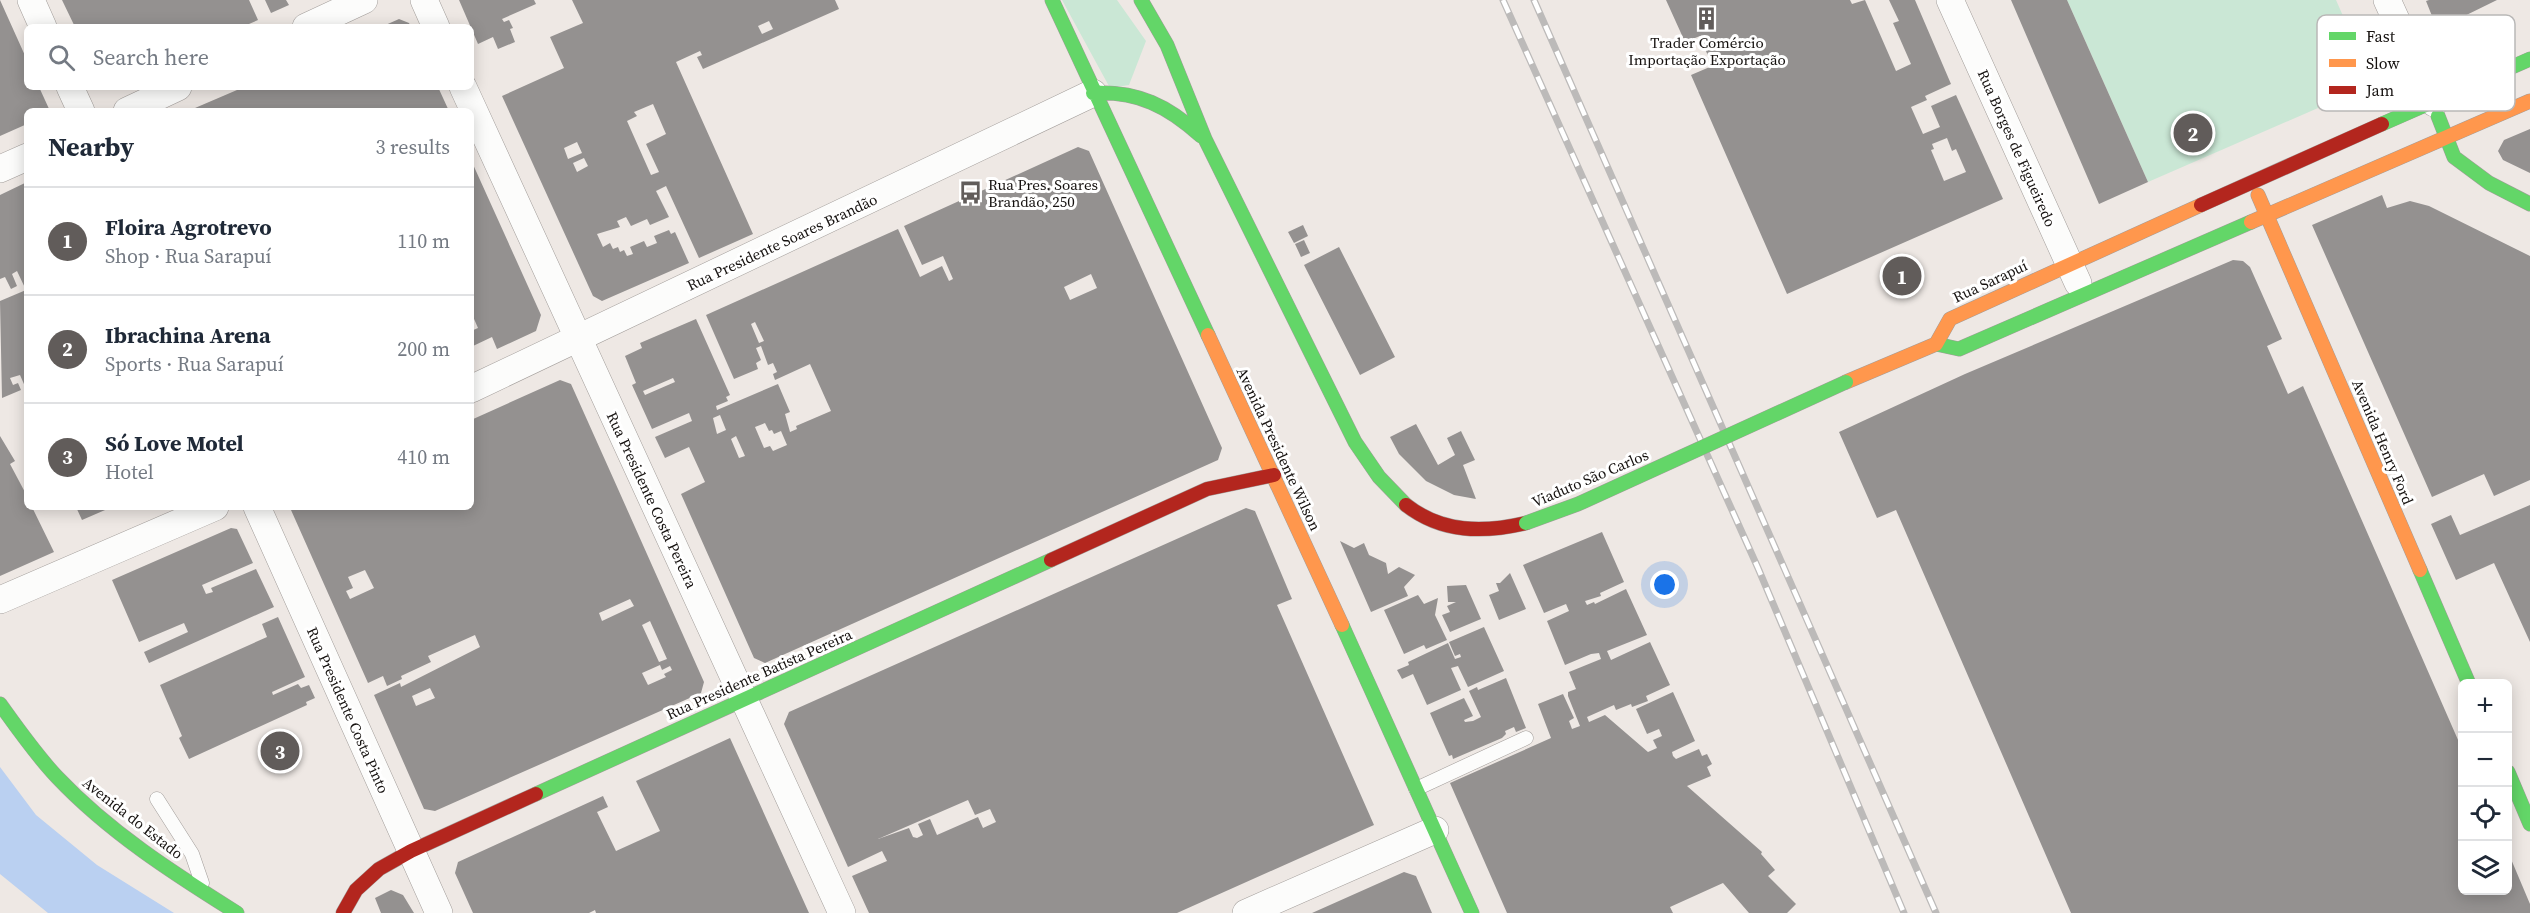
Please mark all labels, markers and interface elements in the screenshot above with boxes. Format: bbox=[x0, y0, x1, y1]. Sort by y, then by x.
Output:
building icon: Trader Comércio Importação Exportação bbox=[1694, 5, 1720, 31]
legend bbox=[2317, 15, 2515, 111]
search box bbox=[24, 24, 474, 90]
text: Fast bbox=[2366, 25, 2396, 47]
place label: Trader Comércio Importação Exportação bbox=[1628, 32, 1786, 70]
icon: search bbox=[45, 41, 78, 74]
text: Search here bbox=[93, 42, 209, 72]
text: Slow bbox=[2366, 52, 2401, 74]
street label: Rua Borges de Figueiredo bbox=[1973, 66, 2061, 230]
text: Jam bbox=[2365, 79, 2394, 101]
pin: 2 bbox=[2174, 110, 2212, 156]
text: Nearby bbox=[48, 129, 134, 165]
text: 3 results bbox=[375, 133, 450, 161]
place label: Rua Pres. Soares Brandão, 250 bbox=[988, 174, 1098, 212]
bus stop icon: Rua Pres. Soares Brandão, 250 bbox=[957, 180, 983, 206]
street label: Rua Presidente Soares Brandão bbox=[683, 189, 881, 295]
text: Floira Agrotrevo bbox=[105, 212, 272, 242]
text: 1 bbox=[62, 227, 73, 255]
text: 110 m bbox=[397, 227, 450, 255]
text: Shop · Rua Sarapuí bbox=[105, 242, 272, 270]
pin: 1 bbox=[1882, 254, 1922, 298]
street label: Rua Sarapuí bbox=[1949, 254, 2031, 307]
text: Ibrachina Arena bbox=[105, 320, 271, 350]
text: 2 bbox=[62, 335, 73, 363]
text: 200 m bbox=[397, 335, 450, 363]
text: Sports · Rua Sarapuí bbox=[105, 350, 284, 378]
street label: Avenida Presidente Wilson bbox=[1232, 364, 1326, 534]
street label: Avenida Henry Ford bbox=[2347, 376, 2419, 508]
street label: Rua Presidente Costa Pereira bbox=[602, 408, 702, 592]
text: Só Love Motel bbox=[105, 428, 244, 458]
text: 3 bbox=[62, 443, 73, 471]
text: 410 m bbox=[397, 443, 450, 471]
street label: Viaduto São Carlos bbox=[1528, 444, 1652, 512]
text: Hotel bbox=[105, 458, 154, 486]
your location bbox=[1650, 570, 1679, 599]
street label: Rua Presidente Batista Pereira bbox=[663, 623, 856, 725]
street label: Rua Presidente Costa Pinto bbox=[302, 624, 394, 796]
map controls bbox=[2458, 679, 2512, 895]
button: + bbox=[2458, 679, 2512, 733]
pin: 3 bbox=[260, 728, 300, 774]
button: − bbox=[2458, 733, 2512, 787]
street label: Avenida do Estado bbox=[78, 772, 188, 864]
button: locate bbox=[2458, 787, 2512, 841]
button: layers bbox=[2458, 841, 2512, 895]

